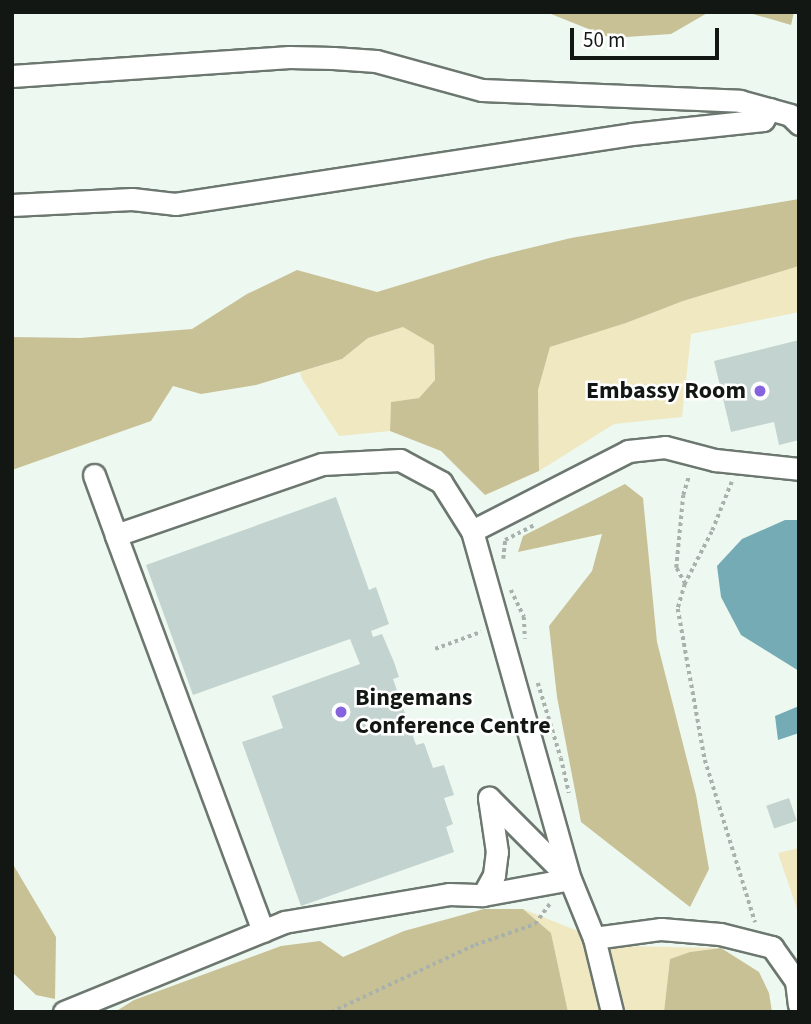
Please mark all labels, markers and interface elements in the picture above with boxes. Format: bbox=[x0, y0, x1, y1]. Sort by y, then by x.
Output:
scale bar bbox=[573, 14, 722, 58]
text: 50 m bbox=[583, 25, 625, 55]
place label: Embassy Room bbox=[586, 377, 746, 405]
marker: Embassy Room bbox=[752, 383, 768, 399]
place label: Bingemans Conference Centre bbox=[355, 684, 551, 740]
marker: Bingemans Conference Centre bbox=[333, 704, 349, 720]

